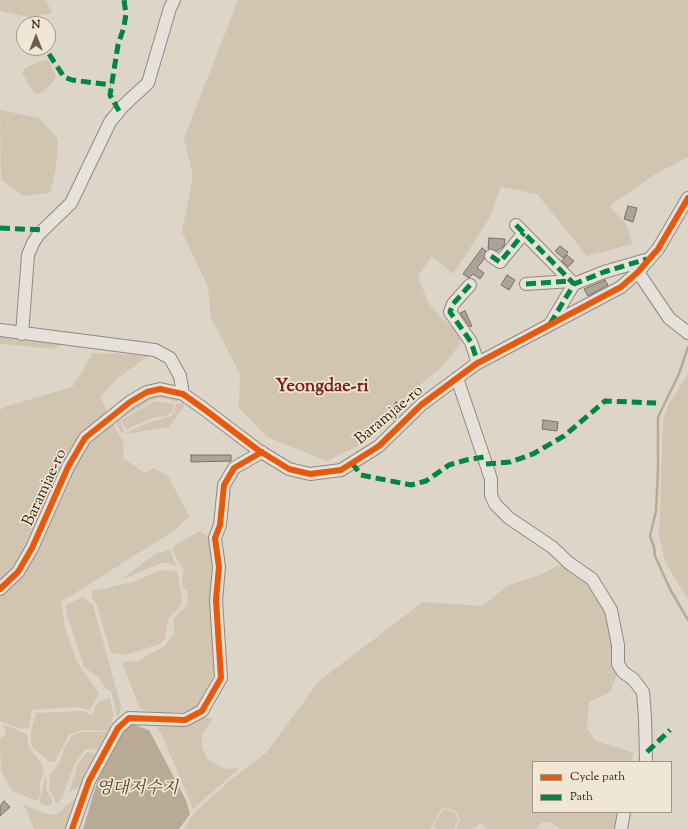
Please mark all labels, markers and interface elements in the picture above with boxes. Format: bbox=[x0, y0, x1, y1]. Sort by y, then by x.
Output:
north arrow bbox=[16, 16, 56, 56]
text: N bbox=[32, 17, 40, 33]
district label: Yeongdae-ri bbox=[275, 377, 369, 399]
street label: Baramjae-ro bbox=[352, 382, 428, 450]
street label: Baramjae-ro bbox=[20, 446, 72, 530]
legend bbox=[532, 761, 672, 813]
text: Cycle path bbox=[570, 768, 625, 786]
water label: 영대저수지 bbox=[96, 780, 178, 800]
text: Path bbox=[570, 788, 593, 806]

